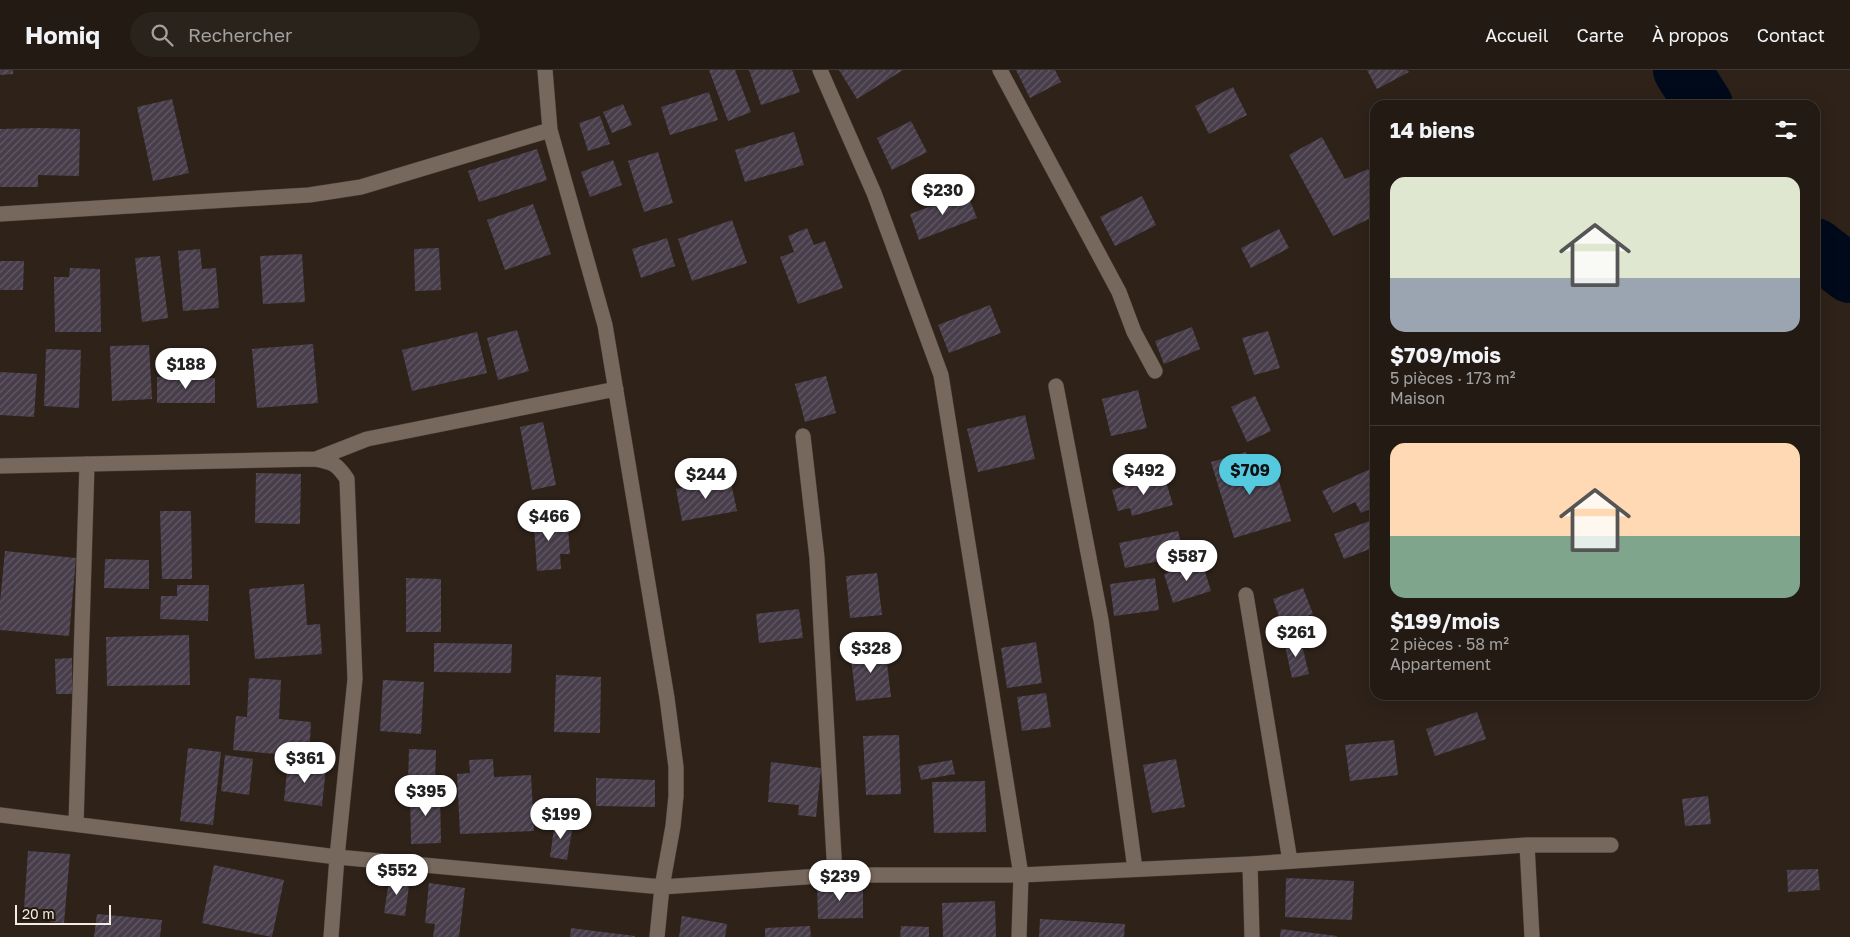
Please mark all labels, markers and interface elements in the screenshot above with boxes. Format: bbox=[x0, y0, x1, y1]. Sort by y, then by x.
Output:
search box bbox=[130, 12, 480, 57]
text: Homiq bbox=[25, 20, 100, 49]
icon: search bbox=[148, 21, 176, 49]
text: Rechercher bbox=[188, 23, 293, 46]
text: Accueil bbox=[1485, 24, 1549, 46]
text: Carte bbox=[1577, 24, 1624, 46]
text: À propos bbox=[1652, 24, 1729, 46]
text: Contact bbox=[1757, 24, 1825, 46]
icon: filters bbox=[1772, 116, 1800, 144]
text: 14 biens bbox=[1390, 117, 1475, 143]
pin: $230 bbox=[913, 174, 973, 216]
text: $230 bbox=[923, 180, 963, 200]
icon: home bbox=[1550, 210, 1640, 300]
text: $709/mois bbox=[1390, 342, 1501, 368]
pin: $188 bbox=[156, 348, 216, 390]
text: $188 bbox=[166, 354, 206, 374]
text: 5 pièces · 173 m² bbox=[1390, 368, 1516, 388]
text: Maison bbox=[1390, 388, 1445, 408]
pin: $492 bbox=[1114, 454, 1174, 496]
pin: $709 bbox=[1220, 454, 1280, 496]
pin: $244 bbox=[676, 458, 736, 500]
text: $492 bbox=[1124, 460, 1164, 480]
text: $709 bbox=[1230, 460, 1270, 480]
text: $244 bbox=[686, 464, 726, 484]
icon: home bbox=[1550, 475, 1640, 565]
pin: $466 bbox=[519, 500, 579, 542]
text: $466 bbox=[528, 506, 570, 526]
pin: $587 bbox=[1157, 540, 1217, 582]
text: $587 bbox=[1167, 546, 1207, 566]
text: $199/mois bbox=[1390, 608, 1500, 634]
pin: $261 bbox=[1266, 616, 1326, 658]
text: $261 bbox=[1277, 622, 1315, 642]
pin: $328 bbox=[841, 632, 901, 674]
text: 2 pièces · 58 m² bbox=[1390, 634, 1509, 654]
text: $328 bbox=[851, 638, 891, 658]
text: Appartement bbox=[1390, 654, 1491, 674]
pin: $361 bbox=[275, 742, 335, 784]
text: $361 bbox=[286, 748, 324, 768]
pin: $395 bbox=[396, 774, 456, 817]
text: $395 bbox=[406, 781, 446, 801]
pin: $199 bbox=[531, 798, 591, 840]
text: $199 bbox=[541, 804, 581, 824]
pin: $552 bbox=[367, 854, 427, 896]
text: $552 bbox=[377, 860, 417, 880]
pin: $239 bbox=[810, 860, 870, 902]
text: $239 bbox=[820, 866, 860, 886]
scale bar bbox=[15, 902, 111, 925]
text: 20 m bbox=[22, 905, 55, 922]

